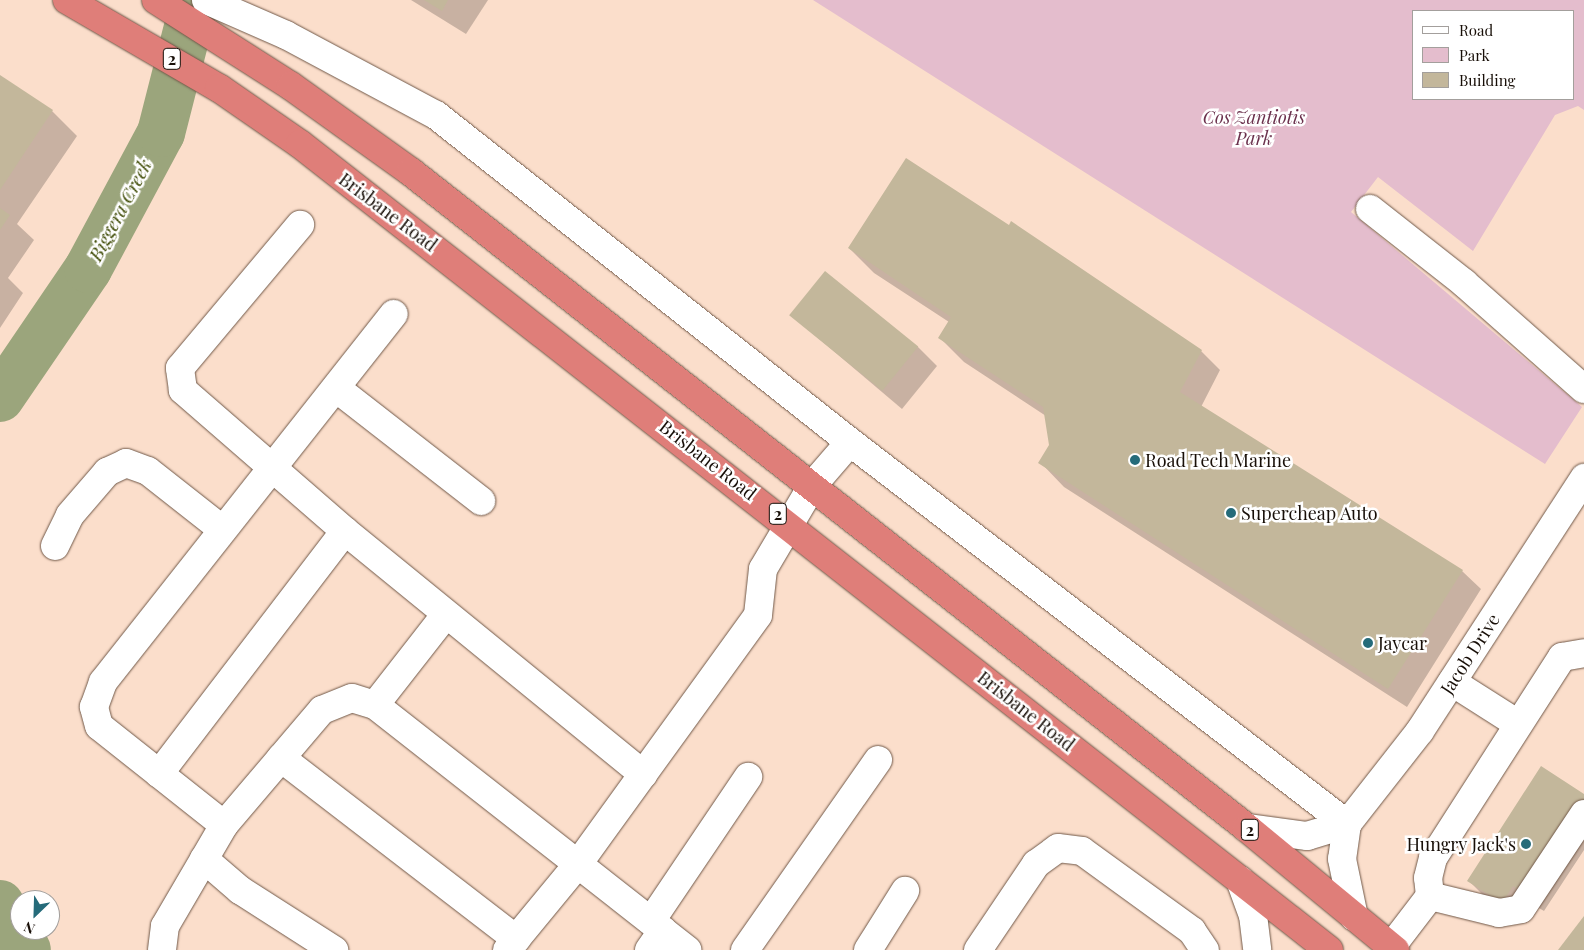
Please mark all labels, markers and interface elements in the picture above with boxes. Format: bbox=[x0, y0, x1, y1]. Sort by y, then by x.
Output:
legend bbox=[1412, 10, 1574, 100]
text: Road bbox=[1459, 20, 1493, 40]
text: Park bbox=[1459, 45, 1490, 65]
road number: 2 bbox=[162, 46, 182, 72]
text: Building bbox=[1459, 70, 1515, 90]
park label: Cos Zantiotis Park bbox=[1203, 107, 1305, 150]
water label: Biggera Creek bbox=[84, 155, 156, 265]
street label: Brisbane Road bbox=[335, 168, 441, 256]
street label: Brisbane Road bbox=[655, 416, 761, 504]
place label: Road Tech Marine bbox=[1145, 449, 1291, 471]
marker: Road Tech Marine bbox=[1129, 454, 1141, 466]
road number: 2 bbox=[768, 500, 788, 528]
place label: Supercheap Auto bbox=[1241, 502, 1378, 524]
marker: Supercheap Auto bbox=[1225, 507, 1237, 519]
street label: Jacob Drive bbox=[1436, 610, 1504, 698]
place label: Jaycar bbox=[1378, 632, 1427, 654]
marker: Jaycar bbox=[1362, 637, 1374, 649]
street label: Brisbane Road bbox=[973, 667, 1079, 755]
road number: 2 bbox=[1240, 816, 1260, 844]
place label: Hungry Jack's bbox=[1406, 833, 1516, 855]
marker: Hungry Jack's bbox=[1520, 838, 1532, 850]
north arrow bbox=[10, 890, 60, 940]
text: N bbox=[21, 918, 38, 939]

